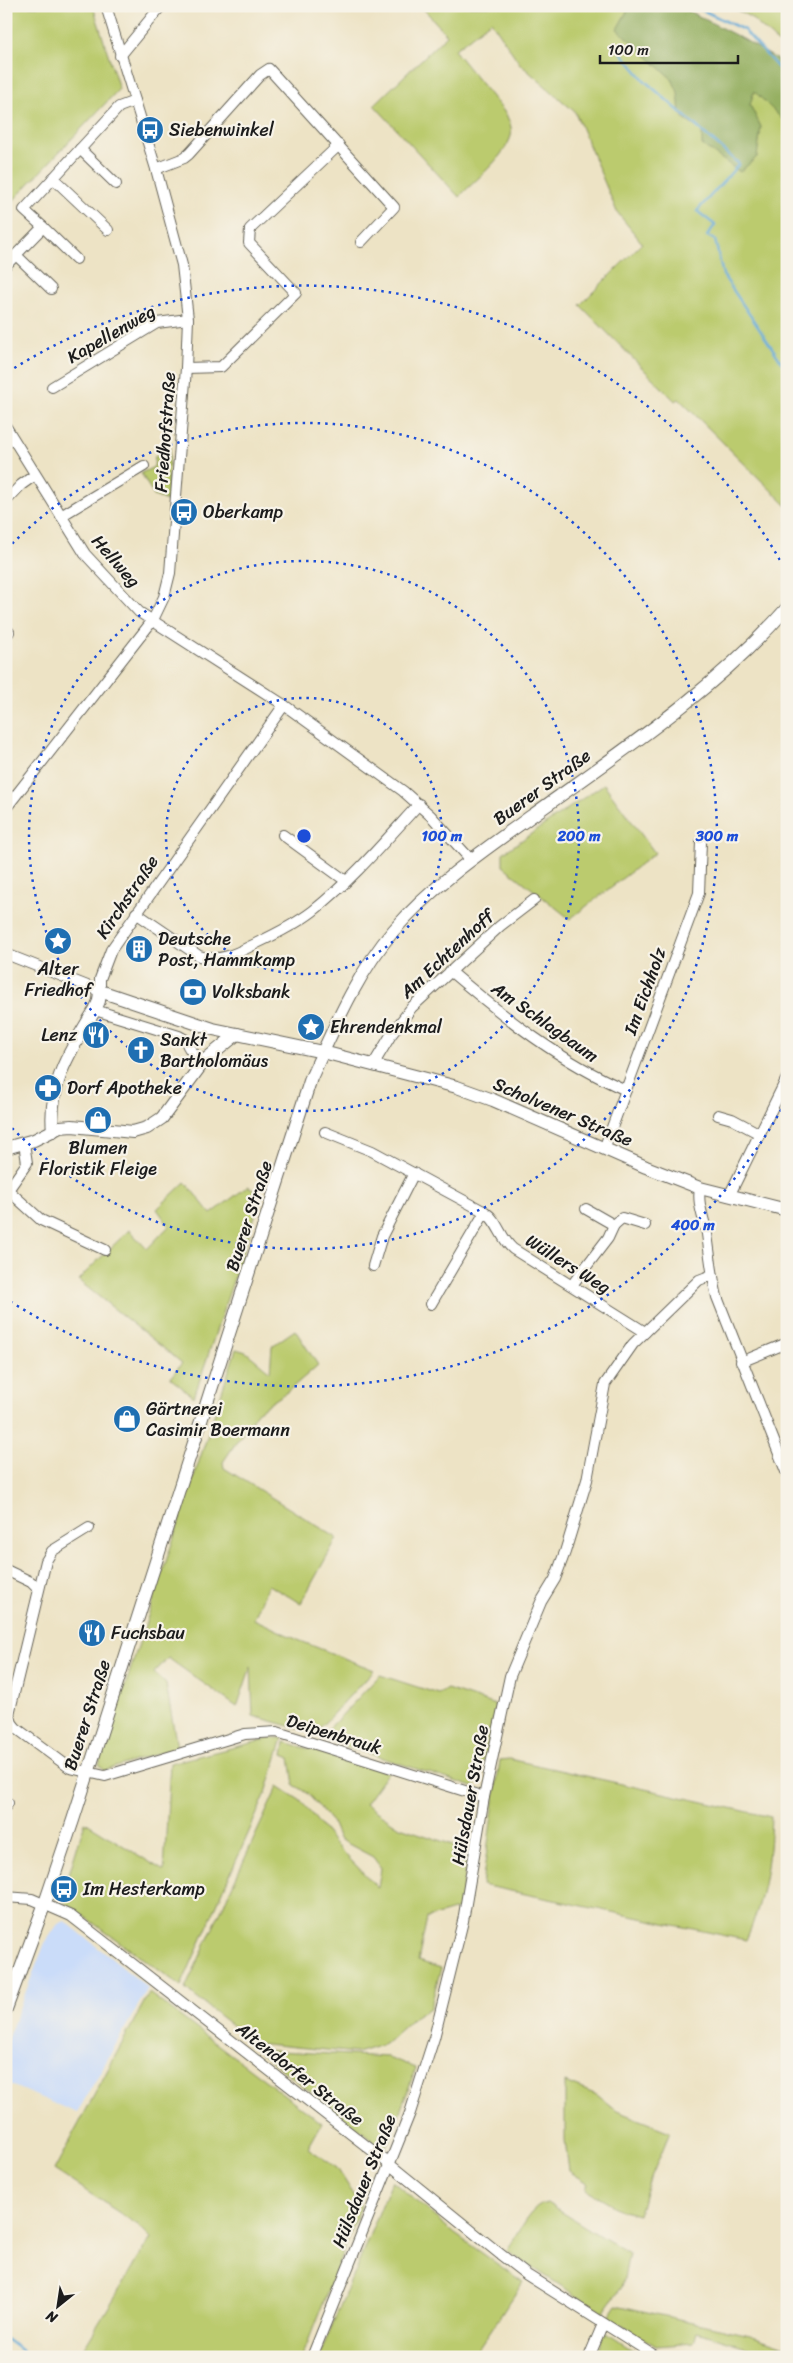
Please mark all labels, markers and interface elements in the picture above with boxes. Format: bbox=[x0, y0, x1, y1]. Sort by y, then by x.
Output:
scale bar bbox=[600, 32, 738, 64]
text: 100 m bbox=[608, 37, 649, 63]
place label: Siebenwinkel bbox=[169, 114, 275, 146]
bus stop icon: Siebenwinkel bbox=[135, 115, 165, 145]
street label: Kapellenweg bbox=[60, 296, 162, 372]
street label: Friedhofstraße bbox=[145, 371, 185, 493]
place label: Oberkamp bbox=[203, 496, 284, 528]
bus stop icon: Oberkamp bbox=[169, 497, 199, 527]
street label: Hellweg bbox=[83, 527, 149, 595]
street label: Buerer Straße bbox=[486, 740, 598, 834]
text: 100 m bbox=[422, 823, 463, 849]
text: 200 m bbox=[556, 823, 601, 849]
text: 300 m bbox=[695, 823, 739, 849]
centre of rings bbox=[295, 827, 313, 845]
street label: Kirchstraße bbox=[87, 848, 167, 946]
street label: Am Echtenhoff bbox=[391, 899, 504, 1007]
place label: Deutsche Post, Hammkamp bbox=[158, 923, 296, 976]
place icon: Alter Friedhof bbox=[43, 926, 73, 956]
building icon: Deutsche Post, Hammkamp bbox=[124, 934, 154, 964]
street label: Im Eichholz bbox=[614, 942, 676, 1040]
place label: Alter Friedhof bbox=[24, 953, 95, 1006]
street label: Am Schlagbaum bbox=[484, 972, 606, 1071]
place label: Volksbank bbox=[212, 976, 291, 1008]
bank icon: Volksbank bbox=[178, 977, 208, 1007]
place label: Ehrendenkmal bbox=[330, 1011, 443, 1043]
place icon: Ehrendenkmal bbox=[296, 1012, 326, 1042]
place label: Lenz bbox=[41, 1019, 77, 1051]
restaurant icon: Lenz bbox=[81, 1020, 111, 1050]
place label: Sankt Bartholomäus bbox=[160, 1024, 269, 1077]
church icon: Sankt Bartholomäus bbox=[126, 1035, 156, 1065]
street label: Scholvener Straße bbox=[488, 1068, 638, 1156]
place label: Dorf Apotheke bbox=[67, 1072, 182, 1104]
pharmacy icon: Dorf Apotheke bbox=[33, 1073, 63, 1103]
shop icon: Blumen Floristik Fleige bbox=[83, 1105, 113, 1135]
place label: Blumen Floristik Fleige bbox=[39, 1132, 157, 1185]
street label: Buerer Straße bbox=[216, 1156, 282, 1276]
text: 400 m bbox=[670, 1212, 715, 1238]
street label: Wüllers Weg bbox=[519, 1225, 617, 1303]
place label: Gärtnerei Casimir Boermann bbox=[146, 1393, 290, 1446]
shop icon: Gärtnerei Casimir Boermann bbox=[112, 1404, 142, 1434]
place label: Fuchsbau bbox=[111, 1617, 185, 1649]
restaurant icon: Fuchsbau bbox=[77, 1618, 107, 1648]
street label: Buerer Straße bbox=[54, 1655, 120, 1775]
street label: Deipenbrauk bbox=[282, 1704, 386, 1764]
street label: Hülsdauer Straße bbox=[442, 1722, 498, 1868]
place label: Im Hesterkamp bbox=[82, 1873, 205, 1905]
bus stop icon: Im Hesterkamp bbox=[49, 1874, 79, 1904]
street label: Altendorfer Straße bbox=[228, 2013, 371, 2135]
street label: Hülsdauer Straße bbox=[323, 2109, 405, 2253]
north arrow bbox=[32, 2280, 82, 2330]
text: N bbox=[41, 2303, 63, 2331]

